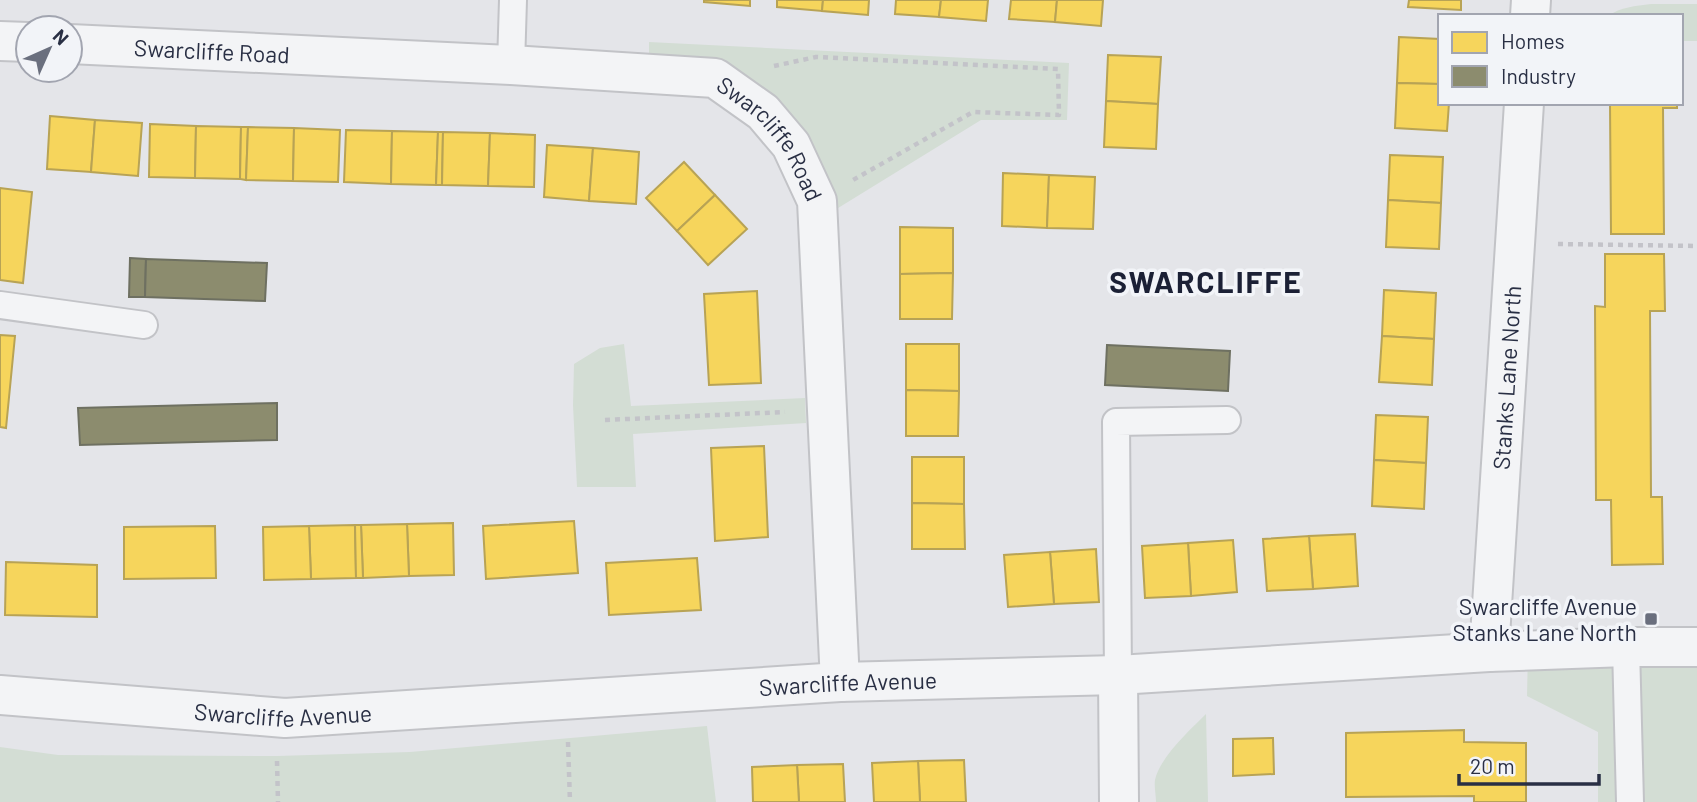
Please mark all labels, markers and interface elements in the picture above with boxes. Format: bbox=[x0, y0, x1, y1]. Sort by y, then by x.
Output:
north arrow bbox=[14, 14, 84, 84]
legend bbox=[1438, 14, 1683, 105]
text: N bbox=[49, 24, 74, 49]
text: Homes bbox=[1501, 28, 1565, 53]
street label: Swarcliffe Road bbox=[133, 33, 290, 68]
text: Industry bbox=[1501, 63, 1576, 88]
street label: Swarcliffe Road bbox=[712, 70, 829, 205]
district label: SWARCLIFFE bbox=[1109, 263, 1303, 299]
street label: Stanks Lane North bbox=[1487, 285, 1526, 471]
place label: Swarcliffe Avenue Stanks Lane North bbox=[1453, 592, 1637, 646]
marker: Swarcliffe Avenue Stanks Lane North bbox=[1643, 611, 1659, 627]
street label: Swarcliffe Avenue bbox=[758, 666, 937, 701]
street label: Swarcliffe Avenue bbox=[193, 697, 373, 732]
scale bar bbox=[1459, 742, 1599, 786]
text: 20 m bbox=[1470, 753, 1515, 778]

